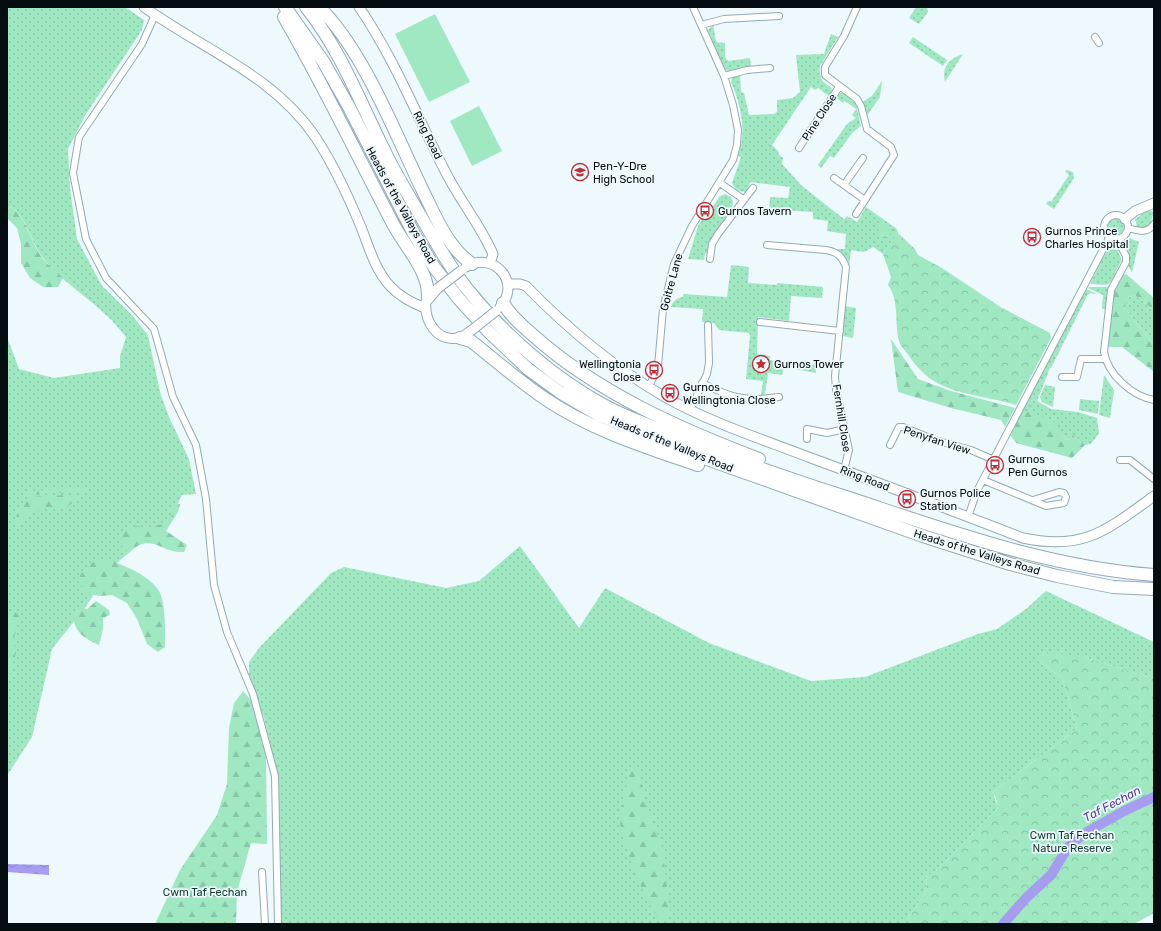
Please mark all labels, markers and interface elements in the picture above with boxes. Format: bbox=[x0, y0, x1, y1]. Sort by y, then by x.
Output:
street label: Pine Close bbox=[799, 91, 839, 143]
street label: Ring Road bbox=[410, 109, 445, 161]
street label: Heads of the Valleys Road bbox=[363, 145, 438, 266]
place label: Pen-Y-Dre High School bbox=[593, 160, 654, 186]
school or university icon: Pen-Y-Dre High School bbox=[570, 162, 590, 182]
bus stop icon: Gurnos Tavern bbox=[695, 201, 715, 221]
place label: Gurnos Tavern bbox=[718, 205, 792, 218]
place label: Gurnos Prince Charles Hospital bbox=[1045, 225, 1128, 251]
bus stop icon: Gurnos Prince Charles Hospital bbox=[1022, 227, 1042, 247]
street label: Goitre Lane bbox=[658, 252, 685, 312]
place icon: Gurnos Tower bbox=[751, 354, 771, 374]
place label: Wellingtonia Close bbox=[579, 358, 641, 384]
place label: Gurnos Tower bbox=[774, 358, 845, 371]
bus stop icon: Wellingtonia Close bbox=[644, 360, 664, 380]
place label: Gurnos Wellingtonia Close bbox=[683, 381, 776, 407]
bus stop icon: Gurnos Wellingtonia Close bbox=[660, 383, 680, 403]
street label: Fernhill Close bbox=[830, 383, 853, 453]
street label: Heads of the Valleys Road bbox=[608, 414, 735, 475]
street label: Penyfan View bbox=[902, 424, 972, 457]
place label: Gurnos Pen Gurnos bbox=[1008, 453, 1068, 479]
bus stop icon: Gurnos Pen Gurnos bbox=[985, 455, 1005, 475]
street label: Ring Road bbox=[838, 463, 891, 494]
place label: Gurnos Police Station bbox=[920, 487, 990, 513]
bus stop icon: Gurnos Police Station bbox=[897, 489, 917, 509]
street label: Heads of the Valleys Road bbox=[912, 527, 1042, 578]
water label: Taf Fechan bbox=[1081, 783, 1143, 825]
park label: Cwm Taf Fechan Nature Reserve bbox=[1030, 829, 1114, 855]
park label: Cwm Taf Fechan bbox=[163, 886, 247, 899]

